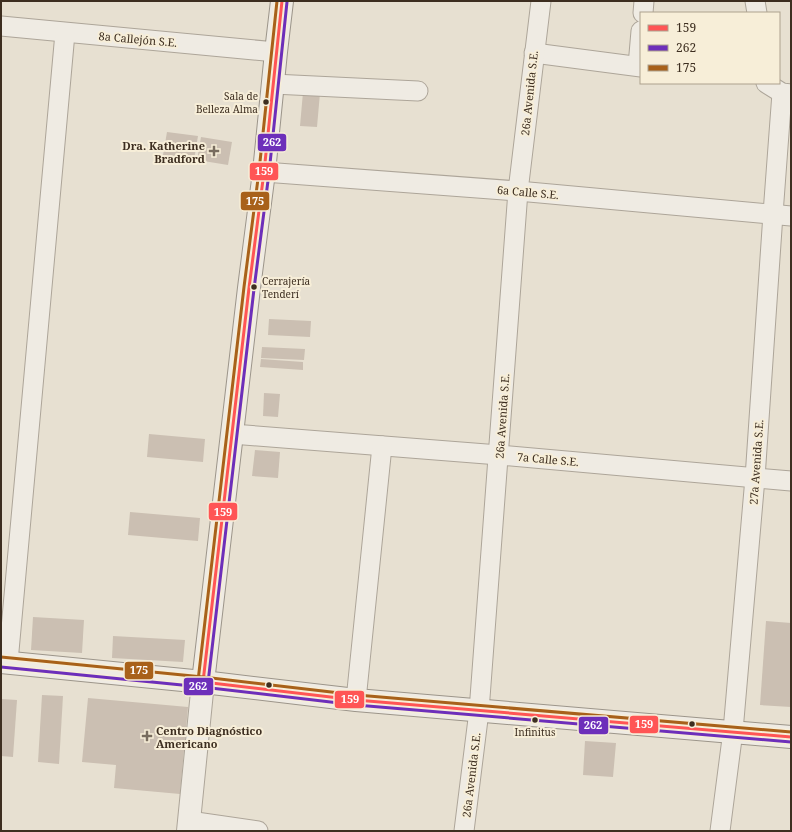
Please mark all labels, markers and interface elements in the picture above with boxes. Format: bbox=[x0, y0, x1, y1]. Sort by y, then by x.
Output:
legend bbox=[640, 12, 780, 84]
text: 159 bbox=[676, 19, 696, 36]
street label: 8a Callejón S.E. bbox=[98, 28, 178, 50]
text: 262 bbox=[676, 39, 696, 56]
street label: 26a Avenida S.E. bbox=[517, 49, 541, 136]
text: 175 bbox=[676, 59, 696, 76]
place label: Sala de Belleza Alma bbox=[196, 89, 258, 116]
marker: Sala de Belleza Alma bbox=[261, 97, 271, 107]
line badge: 262 bbox=[257, 133, 287, 152]
text: 262 bbox=[263, 134, 281, 149]
place label: Dra. Katherine Bradford bbox=[122, 138, 205, 166]
marker: Dra. Katherine Bradford bbox=[208, 145, 220, 157]
line badge: 159 bbox=[249, 162, 279, 181]
text: 159 bbox=[255, 163, 273, 178]
street label: 6a Calle S.E. bbox=[496, 182, 560, 202]
line badge: 175 bbox=[240, 191, 270, 211]
text: 175 bbox=[246, 193, 264, 208]
place label: Cerrajería Tenderí bbox=[262, 274, 311, 301]
marker: Cerrajería Tenderí bbox=[249, 282, 259, 292]
street label: 26a Avenida S.E. bbox=[492, 373, 512, 459]
street label: 27a Avenida S.E. bbox=[746, 419, 766, 505]
street label: 7a Calle S.E. bbox=[516, 449, 580, 469]
line badge: 159 bbox=[208, 502, 238, 521]
text: 159 bbox=[214, 504, 232, 519]
line badge: 175 bbox=[124, 661, 154, 680]
text: 175 bbox=[130, 662, 148, 677]
line badge: 262 bbox=[183, 677, 214, 696]
text: 262 bbox=[189, 678, 207, 693]
unlabelled marker bbox=[264, 680, 274, 690]
line badge: 159 bbox=[334, 690, 365, 709]
text: 159 bbox=[341, 691, 359, 706]
marker: Infinitus bbox=[530, 715, 540, 725]
line badge: 159 bbox=[629, 715, 659, 734]
line badge: 262 bbox=[578, 716, 609, 735]
text: 159 bbox=[635, 716, 653, 731]
text: 262 bbox=[584, 717, 602, 732]
unlabelled marker bbox=[687, 719, 697, 729]
place label: Centro Diagnóstico Americano bbox=[156, 723, 262, 751]
place label: Infinitus bbox=[515, 725, 556, 739]
marker: Centro Diagnóstico Americano bbox=[141, 730, 153, 742]
street label: 26a Avenida S.E. bbox=[458, 731, 484, 818]

